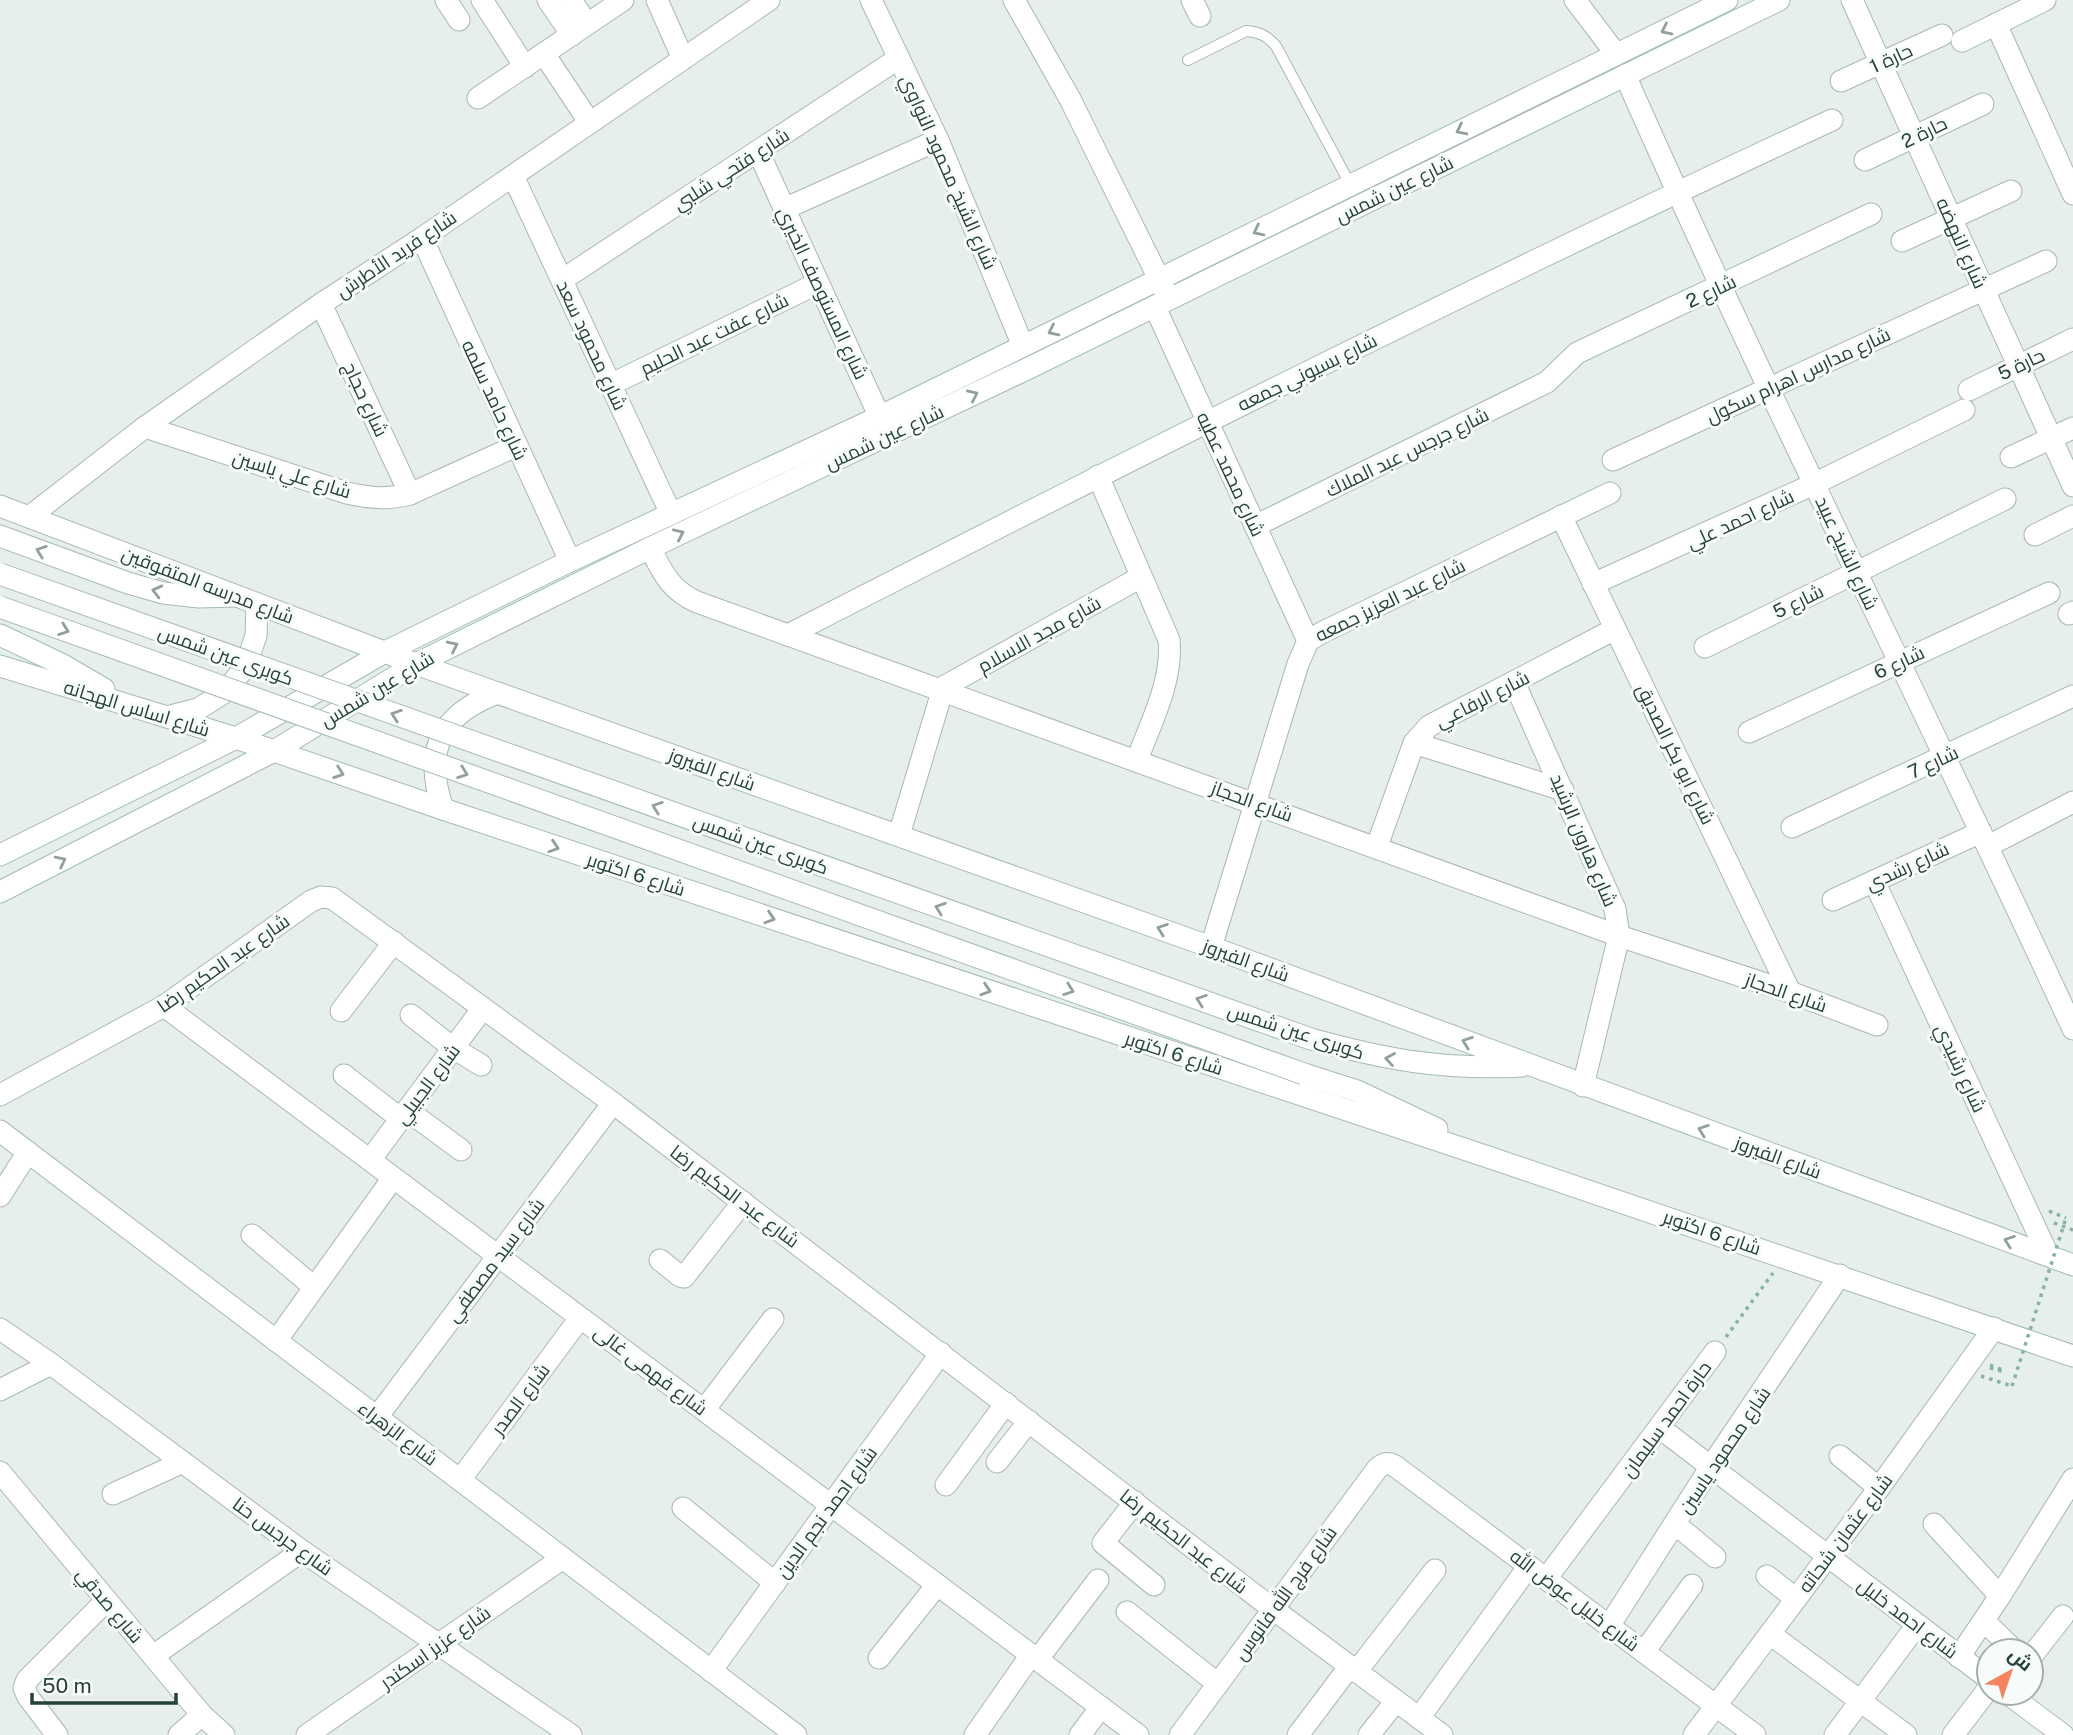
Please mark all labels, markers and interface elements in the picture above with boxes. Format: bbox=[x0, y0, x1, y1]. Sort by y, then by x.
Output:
one-way arrow bbox=[1661, 21, 1673, 35]
street label: حارة 1 bbox=[1866, 39, 1916, 78]
street label: شارع الشيخ محمود النواوي bbox=[892, 71, 1002, 274]
street label: حارة 2 bbox=[1898, 112, 1951, 153]
one-way arrow bbox=[1456, 121, 1468, 135]
street label: شارع فتحي شلبي bbox=[669, 123, 795, 218]
street label: شارع عين شمس bbox=[1331, 151, 1458, 230]
street label: شارع النهضه bbox=[1929, 194, 1992, 293]
street label: شارع المستوصف الخيري bbox=[770, 203, 873, 384]
street label: شارع فريد الأطرش bbox=[332, 206, 462, 305]
one-way arrow bbox=[1253, 222, 1265, 236]
street label: شارع 2 bbox=[1682, 270, 1741, 315]
street label: شارع محمود سعد bbox=[550, 277, 632, 415]
street label: شارع عفت عبد الحليم bbox=[636, 289, 793, 382]
one-way arrow bbox=[1048, 323, 1060, 337]
street label: شارع مدارس اهرام سكول bbox=[1702, 323, 1895, 430]
street label: شارع بسيوني جمعه bbox=[1234, 329, 1382, 419]
street label: شارع حامد سلمه bbox=[455, 336, 532, 465]
street label: حارة 5 bbox=[1994, 343, 2048, 386]
street label: شارع حجاج bbox=[336, 358, 393, 441]
one-way arrow bbox=[966, 389, 978, 403]
street label: شارع عين شمس bbox=[821, 400, 948, 477]
street label: شارع جرجس عبد الملاك bbox=[1322, 403, 1494, 504]
street label: شارع محمد عطيه bbox=[1190, 408, 1269, 541]
street label: شارع علي ياسين bbox=[229, 446, 354, 506]
street label: شارع احمد علي bbox=[1683, 485, 1799, 557]
street label: شارع الشيخ عبيد bbox=[1808, 493, 1883, 615]
one-way arrow bbox=[672, 528, 684, 542]
street label: شارع مدرسه المتفوقين bbox=[118, 542, 297, 631]
one-way arrow bbox=[36, 546, 48, 560]
street label: شارع عبد العزيز جمعه bbox=[1311, 554, 1470, 649]
street label: شارع 5 bbox=[1769, 579, 1828, 625]
one-way arrow bbox=[151, 585, 163, 599]
street label: شارع مجد الاسلام bbox=[974, 591, 1106, 680]
street label: كوبرى عين شمس bbox=[155, 620, 297, 691]
one-way arrow bbox=[58, 622, 70, 636]
one-way arrow bbox=[446, 640, 458, 654]
street label: شارع 6 bbox=[1870, 641, 1929, 686]
street label: شارع عين شمس bbox=[316, 647, 439, 734]
street label: شارع الرفاعي bbox=[1431, 666, 1535, 736]
street label: شارع اساس الهجانه bbox=[60, 675, 213, 744]
street label: شارع ابو بكر الصديق bbox=[1630, 680, 1720, 829]
one-way arrow bbox=[390, 709, 402, 723]
street label: شارع 7 bbox=[1904, 741, 1963, 786]
street label: شارع الفيروز bbox=[664, 743, 758, 798]
one-way arrow bbox=[332, 765, 344, 779]
one-way arrow bbox=[456, 765, 469, 779]
street label: شارع هارون الرشيد bbox=[1543, 770, 1622, 911]
street label: شارع الحجاز bbox=[1206, 776, 1296, 829]
one-way arrow bbox=[651, 801, 663, 815]
street label: كوبرى عين شمس bbox=[690, 809, 832, 880]
street label: شارع رشدي bbox=[1862, 837, 1954, 898]
one-way arrow bbox=[548, 838, 560, 853]
street label: شارع 6 اكتوبر bbox=[582, 847, 688, 903]
one-way arrow bbox=[54, 856, 66, 869]
one-way arrow bbox=[935, 902, 947, 916]
street label: شارع عبد الحكيم رضا bbox=[153, 909, 295, 1019]
one-way arrow bbox=[763, 910, 776, 924]
one-way arrow bbox=[1156, 923, 1168, 937]
street label: شارع الفيروز bbox=[1198, 934, 1292, 989]
street label: شارع الحجاز bbox=[1740, 967, 1830, 1019]
one-way arrow bbox=[979, 982, 992, 996]
one-way arrow bbox=[1063, 982, 1075, 996]
one-way arrow bbox=[1195, 994, 1207, 1008]
street label: كوبرى عين شمس bbox=[1225, 999, 1367, 1064]
street label: شارع رشيدي bbox=[1927, 1020, 1991, 1117]
street label: شارع 6 اكتوبر bbox=[1120, 1026, 1226, 1082]
one-way arrow bbox=[1461, 1036, 1473, 1050]
street label: شارع الجبيلي bbox=[390, 1040, 467, 1131]
one-way arrow bbox=[1384, 1052, 1396, 1067]
one-way arrow bbox=[1698, 1124, 1710, 1138]
street label: شارع الفيروز bbox=[1730, 1131, 1824, 1186]
street label: شارع عبد الحكيم رضا bbox=[664, 1140, 804, 1254]
street label: شارع سيد مصطفي bbox=[441, 1194, 552, 1329]
street label: شارع 6 اكتوبر bbox=[1658, 1205, 1764, 1262]
one-way arrow bbox=[2003, 1235, 2015, 1249]
street label: شارع فهمى غالى bbox=[588, 1320, 712, 1422]
street label: حارة احمد سليمان bbox=[1616, 1357, 1716, 1482]
street label: شارع الصدر bbox=[486, 1359, 556, 1441]
street label: شارع محمود ياسين bbox=[1674, 1383, 1777, 1519]
street label: شارع الزهراء bbox=[352, 1396, 442, 1472]
street label: شارع احمد نجم الدين bbox=[771, 1442, 884, 1584]
street label: شارع عثمان شحاته bbox=[1793, 1469, 1899, 1598]
street label: شارع عبد الحكيم رضا bbox=[1114, 1484, 1252, 1600]
street label: شارع جرجس حنا bbox=[227, 1492, 337, 1582]
street label: شارع فرج الله فانوس bbox=[1228, 1521, 1343, 1666]
street label: شارع خليل عوض الله bbox=[1504, 1544, 1644, 1658]
street label: شارع صدقي bbox=[69, 1563, 148, 1650]
street label: شارع احمد خليل bbox=[1852, 1573, 1963, 1665]
street label: شارع عزيز اسكندر bbox=[375, 1601, 496, 1696]
north arrow bbox=[1975, 1637, 2045, 1707]
text: ش bbox=[2004, 1643, 2037, 1676]
scale bar bbox=[32, 1662, 175, 1706]
text: 50 m bbox=[42, 1673, 92, 1698]

